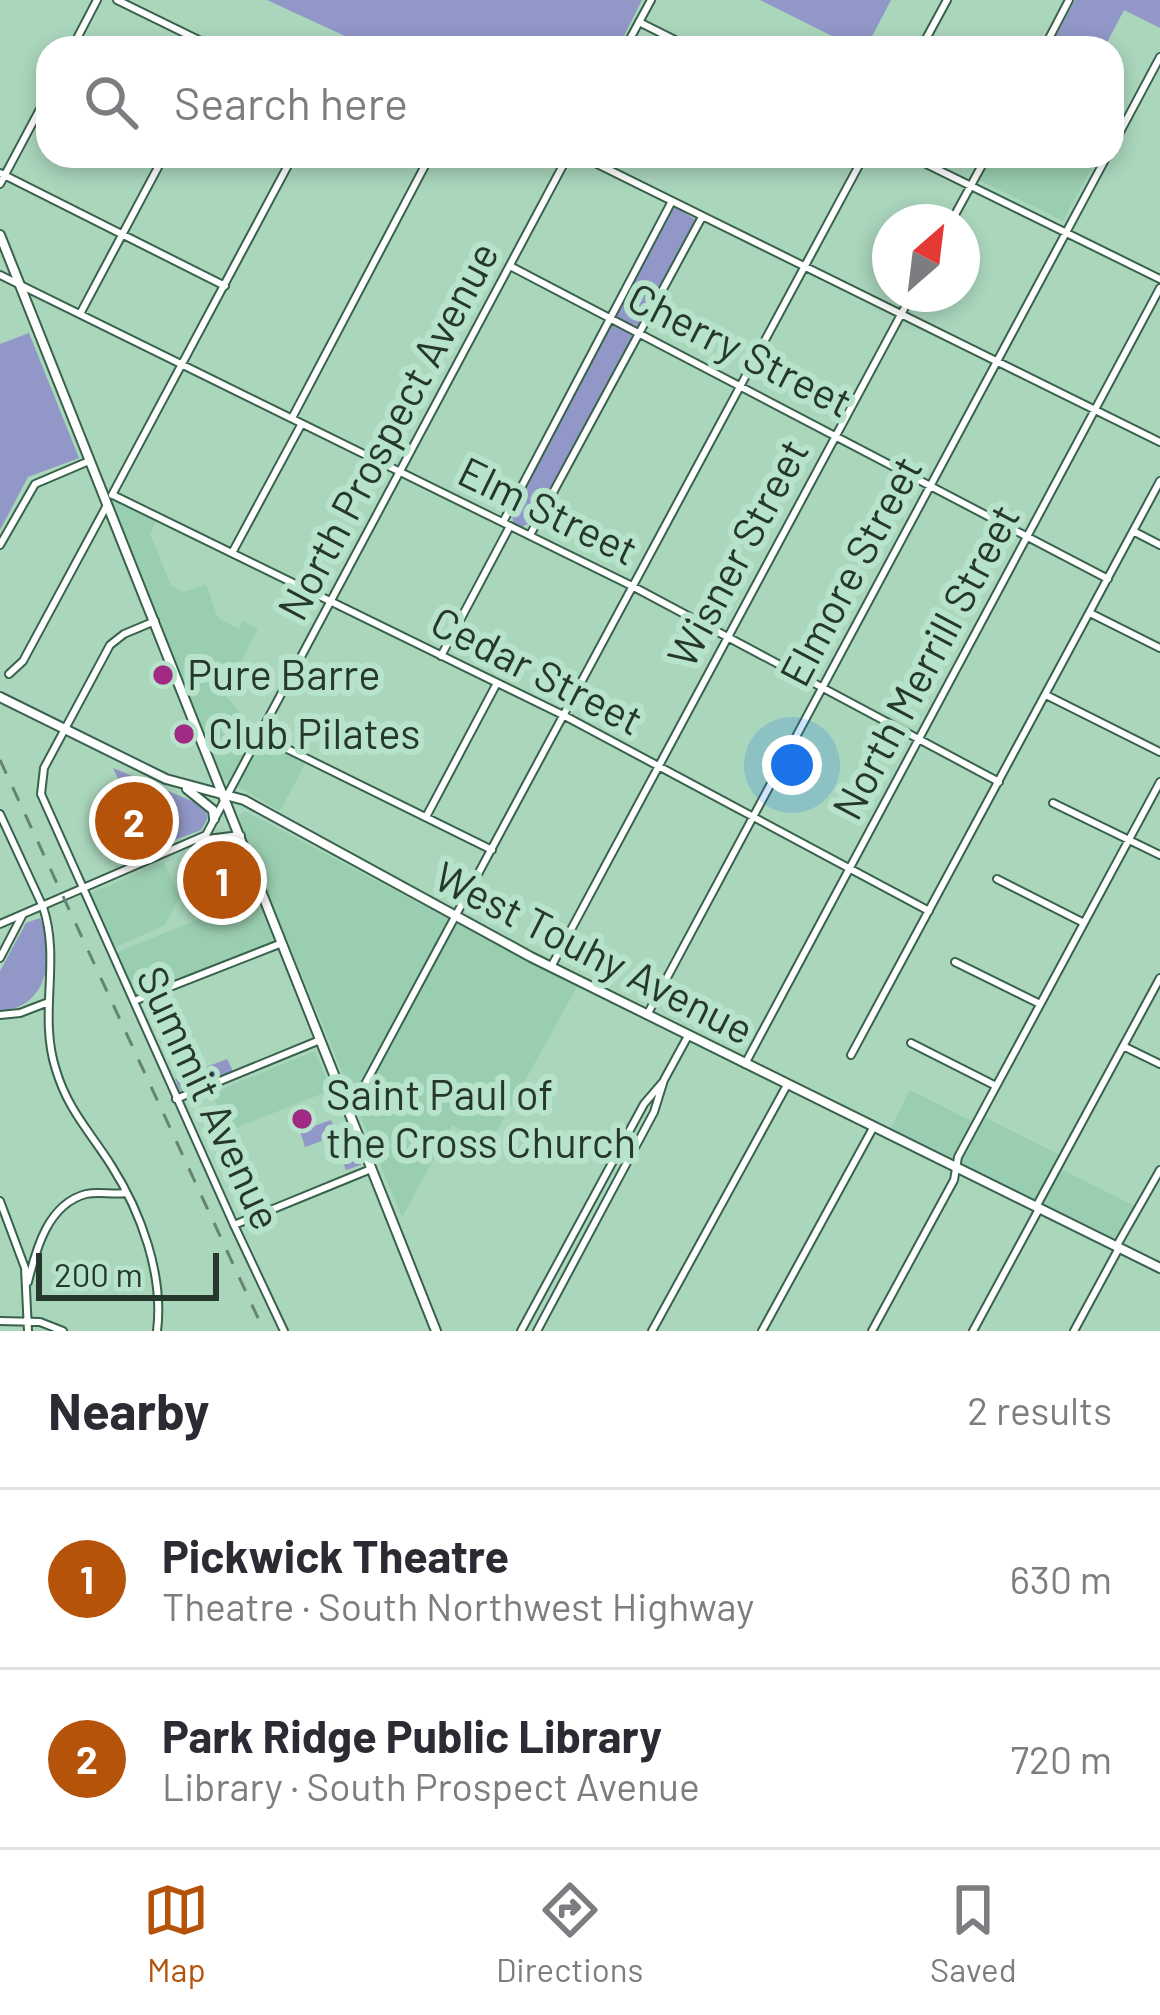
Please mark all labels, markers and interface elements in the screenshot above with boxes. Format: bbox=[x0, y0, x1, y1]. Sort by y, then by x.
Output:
search box bbox=[36, 36, 1124, 168]
icon: search bbox=[78, 69, 144, 135]
text: Search here bbox=[174, 75, 408, 129]
north arrow bbox=[872, 204, 980, 312]
street label: North Prospect Avenue bbox=[265, 233, 508, 628]
street label: Cherry Street bbox=[620, 270, 861, 427]
street label: Wisner Street bbox=[655, 430, 817, 675]
street label: Elm Street bbox=[451, 444, 647, 574]
street label: Elmore Street bbox=[768, 447, 931, 693]
street label: North Merrill Street bbox=[820, 495, 1028, 827]
street label: Cedar Street bbox=[424, 595, 652, 744]
place label: Pure Barre bbox=[187, 648, 381, 698]
marker: Pure Barre bbox=[150, 662, 176, 688]
place label: Club Pilates bbox=[208, 707, 420, 757]
marker: Club Pilates bbox=[171, 721, 197, 747]
your location bbox=[762, 735, 822, 795]
pin: 2 bbox=[95, 776, 173, 866]
pin: 1 bbox=[183, 835, 261, 925]
street label: West Touhy Avenue bbox=[427, 849, 762, 1054]
street label: Summit Avenue bbox=[128, 958, 294, 1237]
place label: Saint Paul of the Cross Church bbox=[326, 1068, 636, 1166]
marker: Saint Paul of the Cross Church bbox=[289, 1106, 315, 1132]
scale bar bbox=[36, 1247, 219, 1300]
text: 200 m bbox=[54, 1254, 143, 1294]
text: Nearby bbox=[48, 1379, 209, 1440]
text: 2 results bbox=[967, 1386, 1112, 1433]
text: Pickwick Theatre bbox=[162, 1528, 509, 1582]
text: 1 bbox=[80, 1555, 94, 1602]
text: 630 m bbox=[1010, 1555, 1112, 1602]
text: Theatre · South Northwest Highway bbox=[162, 1582, 754, 1629]
text: Park Ridge Public Library bbox=[162, 1708, 662, 1762]
text: 2 bbox=[76, 1735, 98, 1782]
text: 720 m bbox=[1011, 1735, 1112, 1782]
text: Library · South Prospect Avenue bbox=[162, 1762, 700, 1809]
tab: Map bbox=[143, 1877, 209, 1989]
tab: Directions bbox=[496, 1877, 643, 1989]
tab: Saved bbox=[930, 1877, 1017, 1989]

